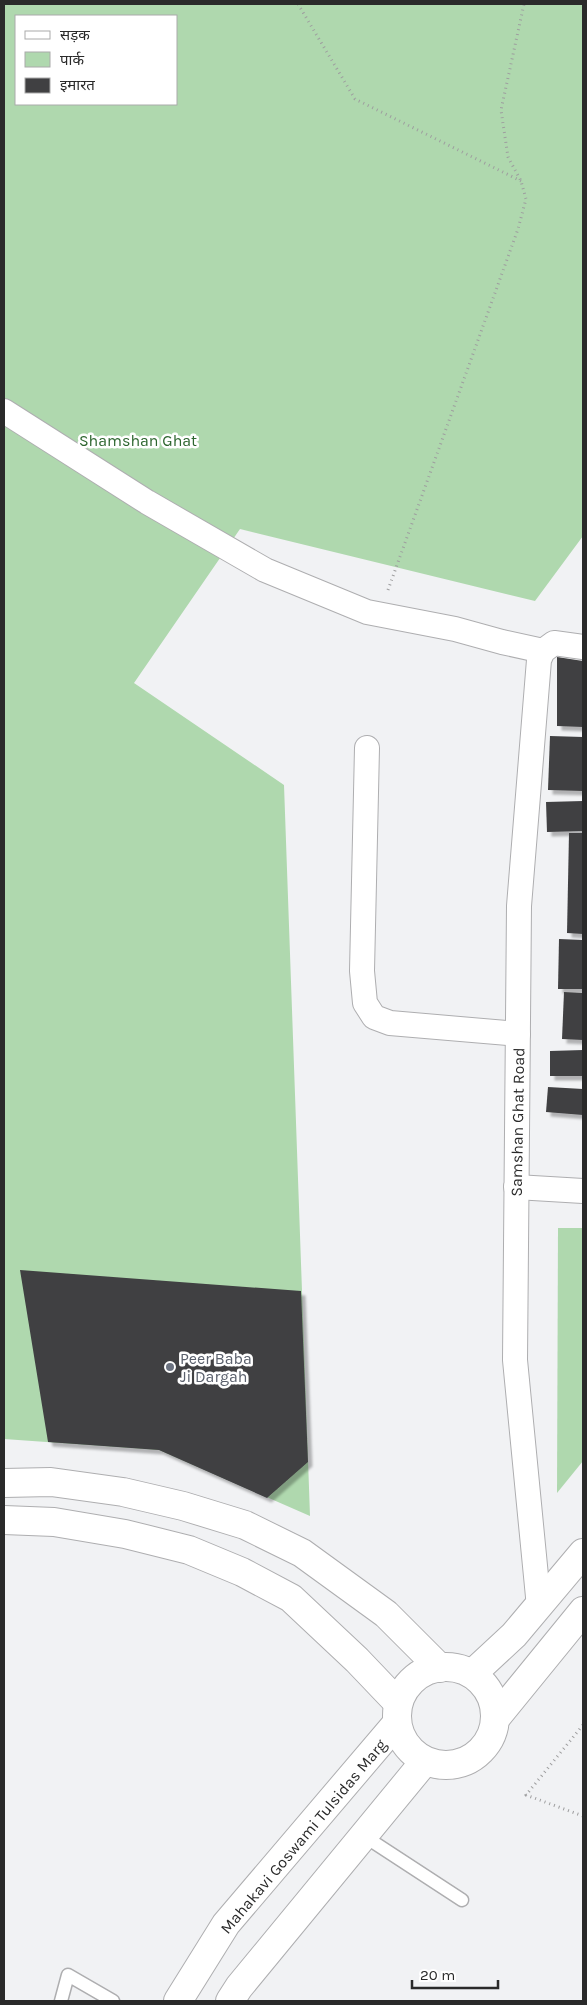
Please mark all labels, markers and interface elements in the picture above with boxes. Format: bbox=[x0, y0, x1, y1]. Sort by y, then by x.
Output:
legend bbox=[15, 15, 178, 105]
text: सड़क bbox=[60, 26, 90, 44]
text: पार्क bbox=[60, 51, 84, 69]
text: इमारत bbox=[60, 76, 95, 94]
park label: Shamshan Ghat bbox=[79, 431, 197, 450]
street label: Samshan Ghat Road bbox=[507, 1047, 528, 1197]
place label: Peer Baba Ji Dargah bbox=[180, 1349, 252, 1386]
marker: Peer Baba Ji Dargah bbox=[164, 1361, 176, 1373]
street label: Mahakavi Goswami Tulsidas Marg bbox=[216, 1735, 390, 1938]
scale bar bbox=[412, 1958, 498, 1990]
text: 20 m bbox=[420, 1966, 455, 1984]

